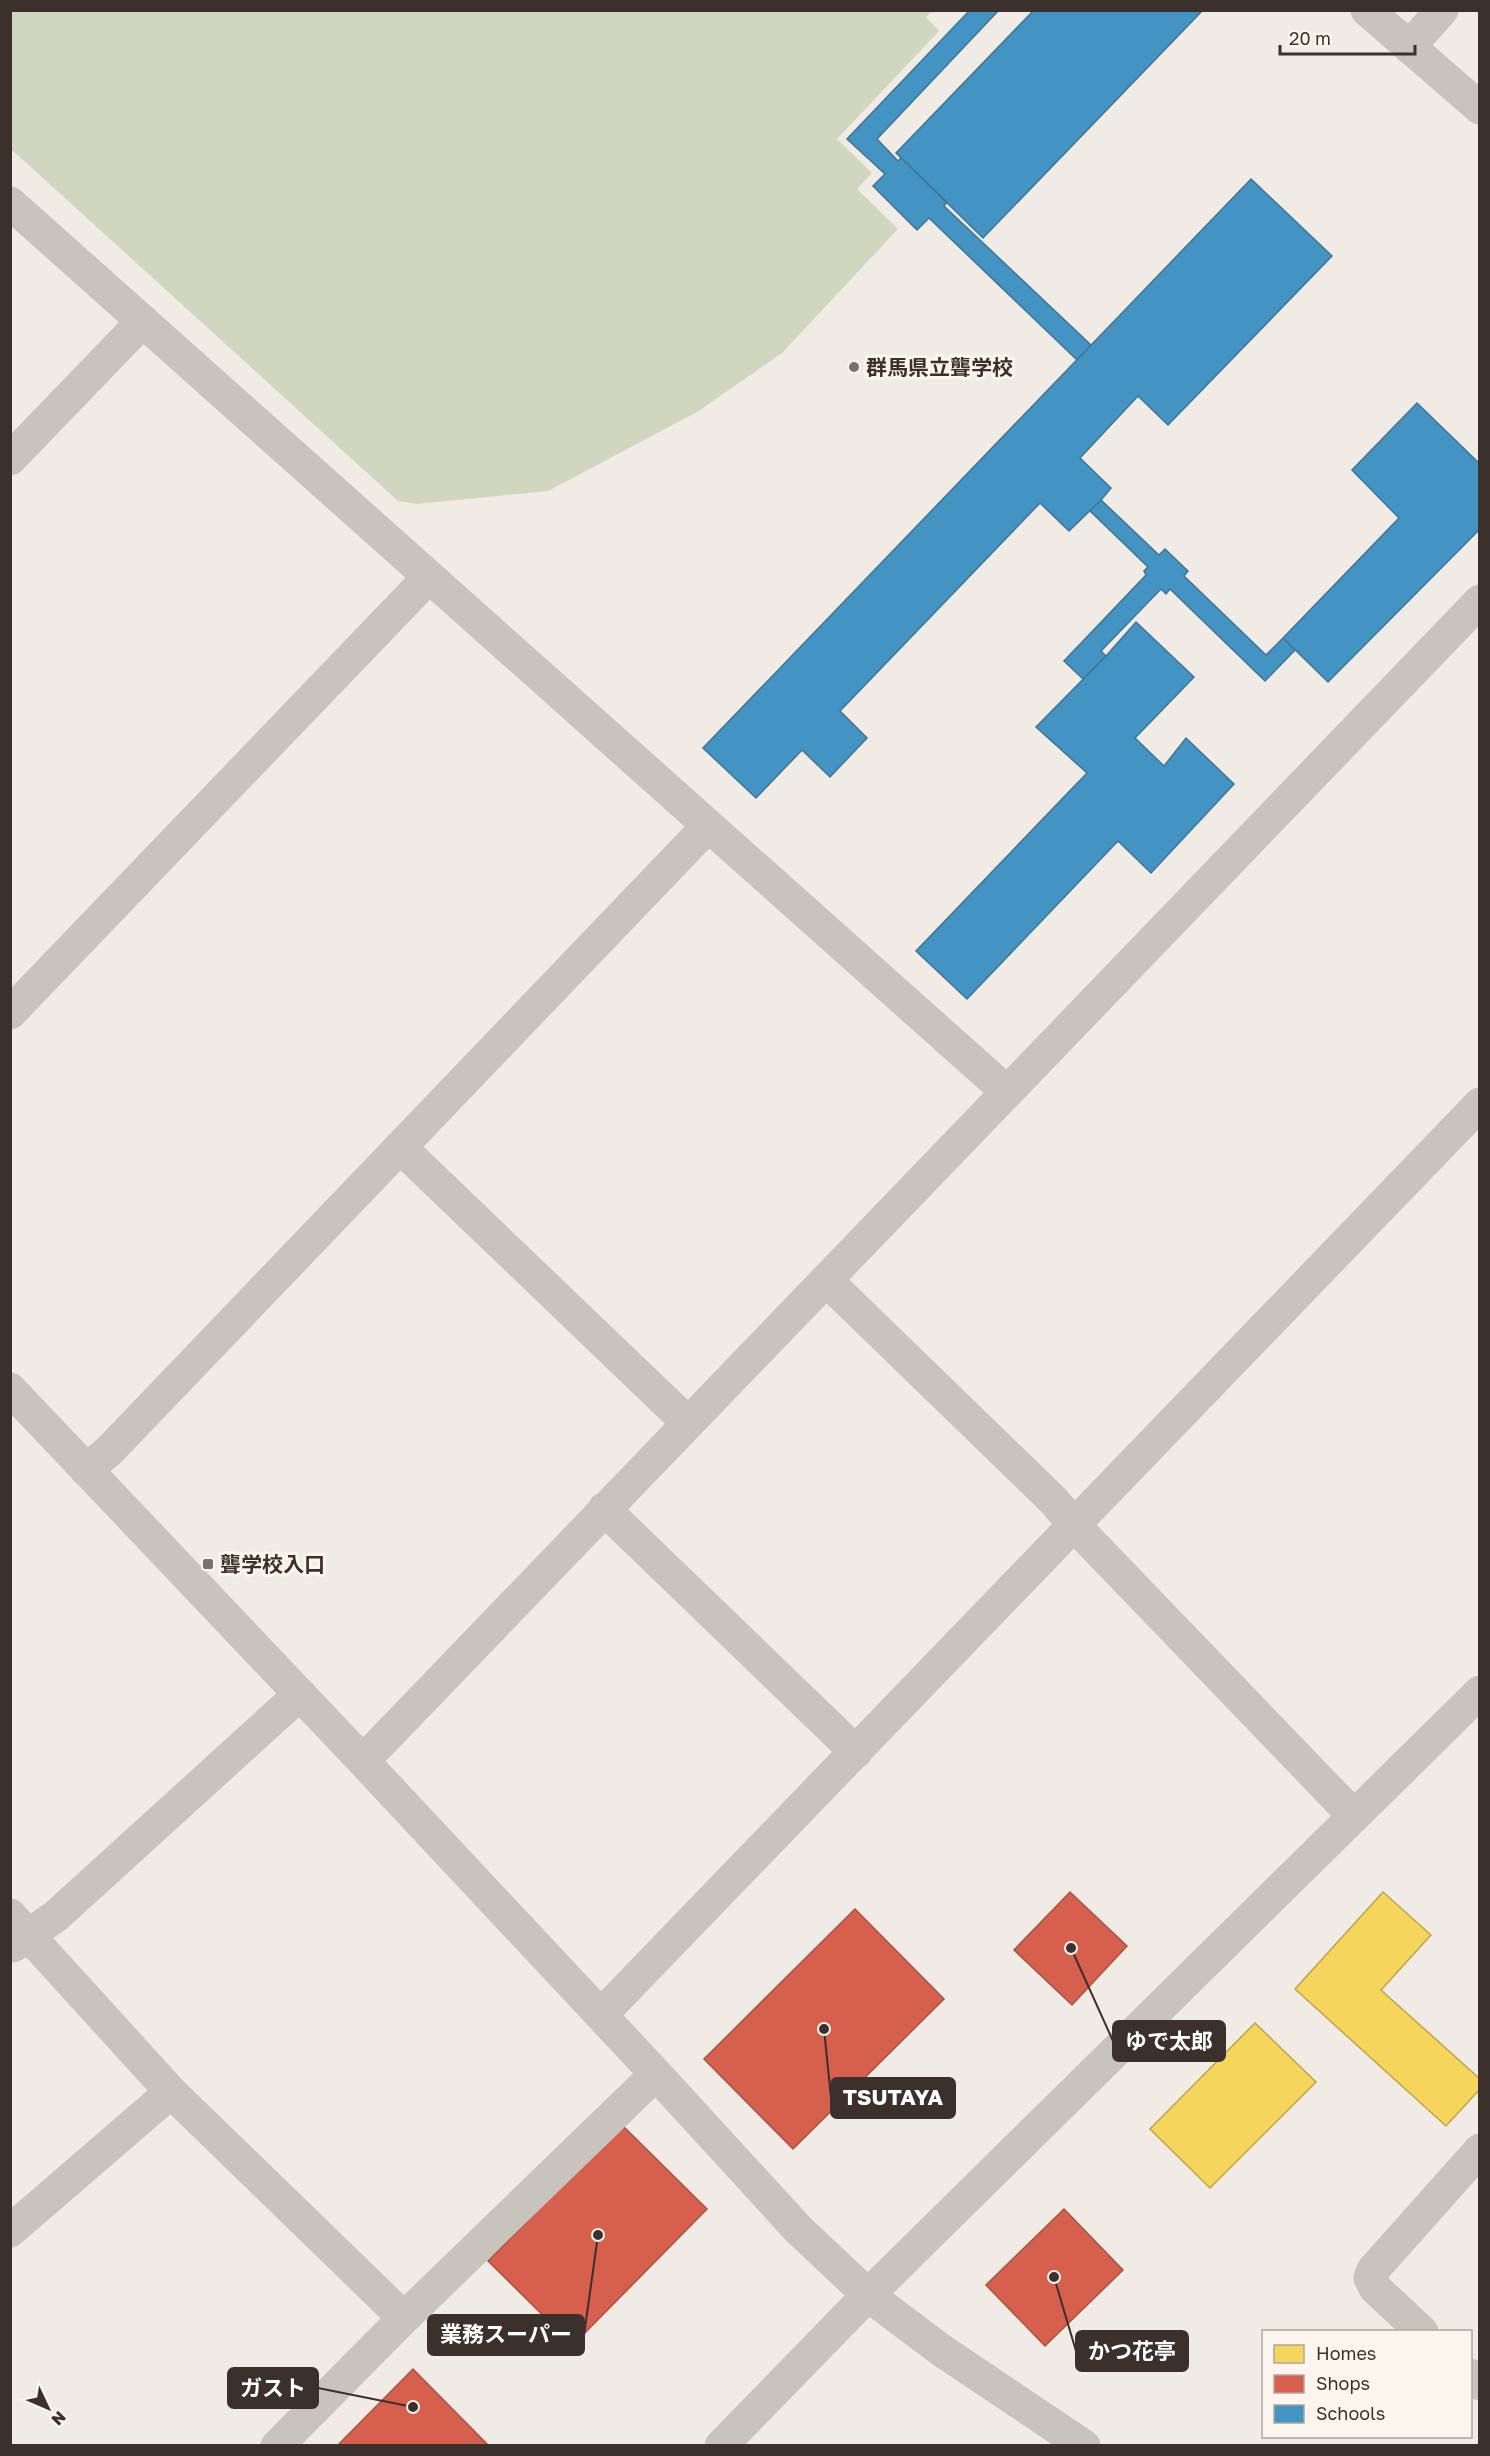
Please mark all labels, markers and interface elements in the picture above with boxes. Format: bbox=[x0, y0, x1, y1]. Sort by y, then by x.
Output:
scale bar bbox=[1280, 18, 1415, 56]
text: 20 m bbox=[1289, 27, 1331, 49]
place label: 群馬県立聾学校 bbox=[866, 354, 1013, 380]
marker: 群馬県立聾学校 bbox=[847, 360, 861, 374]
place label: 聾学校入口 bbox=[220, 1551, 325, 1577]
marker: 聾学校入口 bbox=[201, 1557, 215, 1571]
callout: ゆで太郎 bbox=[1113, 2021, 1225, 2061]
text: ゆで太郎 bbox=[1125, 2027, 1213, 2054]
callout: TSUTAYA bbox=[831, 2078, 955, 2118]
text: TSUTAYA bbox=[843, 2083, 944, 2110]
callout: 業務スーパー bbox=[428, 2315, 584, 2355]
text: 業務スーパー bbox=[440, 2320, 572, 2347]
legend bbox=[1262, 2330, 1472, 2438]
callout: かつ花亭 bbox=[1076, 2331, 1188, 2371]
text: かつ花亭 bbox=[1088, 2337, 1176, 2364]
text: Homes bbox=[1316, 2342, 1376, 2364]
callout: ガスト bbox=[228, 2368, 318, 2408]
text: Shops bbox=[1316, 2372, 1370, 2394]
text: ガスト bbox=[240, 2374, 306, 2401]
north arrow bbox=[18, 2378, 78, 2438]
text: Schools bbox=[1316, 2402, 1385, 2424]
text: N bbox=[47, 2407, 70, 2430]

